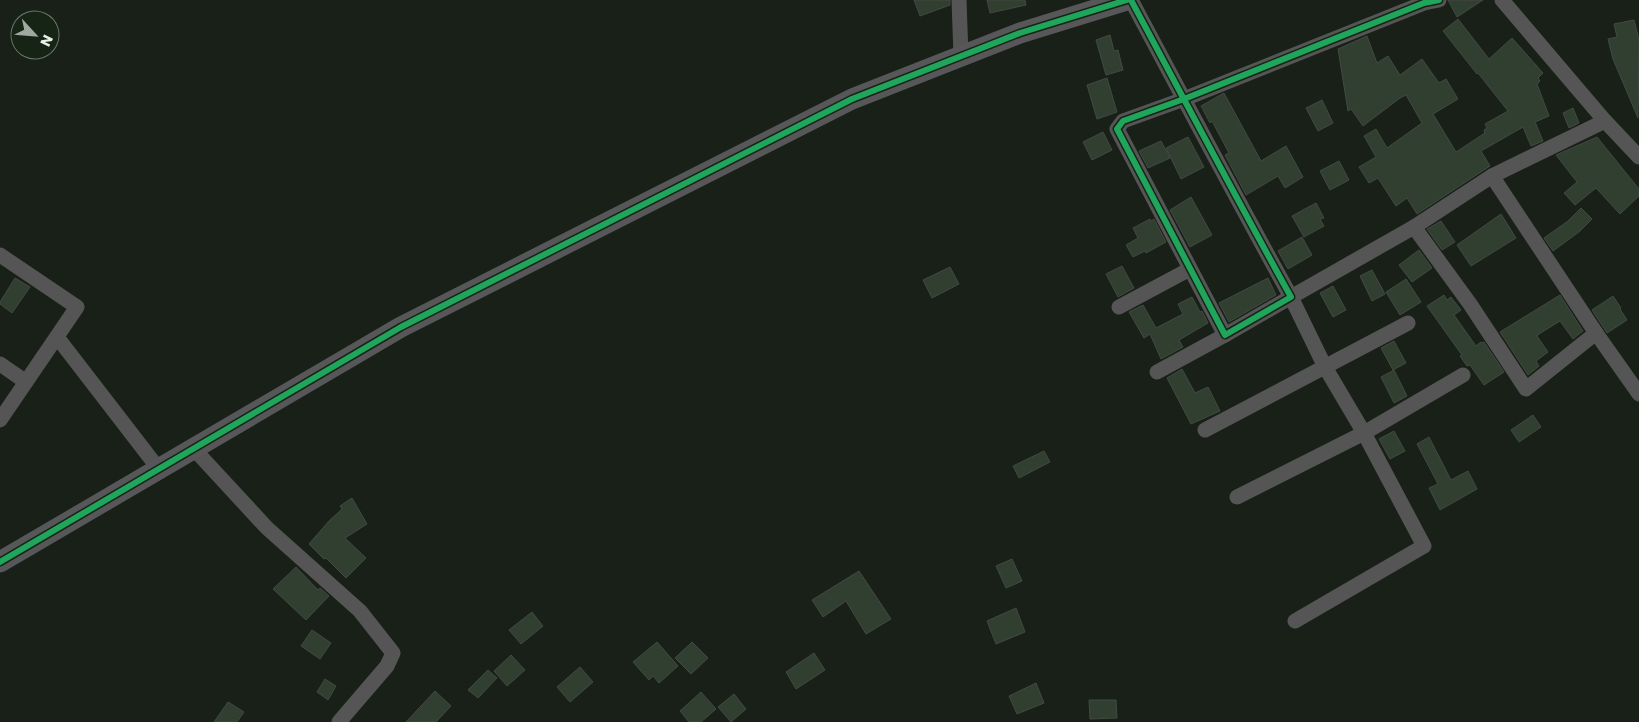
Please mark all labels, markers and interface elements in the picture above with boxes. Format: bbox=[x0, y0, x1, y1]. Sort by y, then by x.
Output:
north arrow bbox=[10, 10, 60, 60]
text: N bbox=[35, 32, 58, 50]

